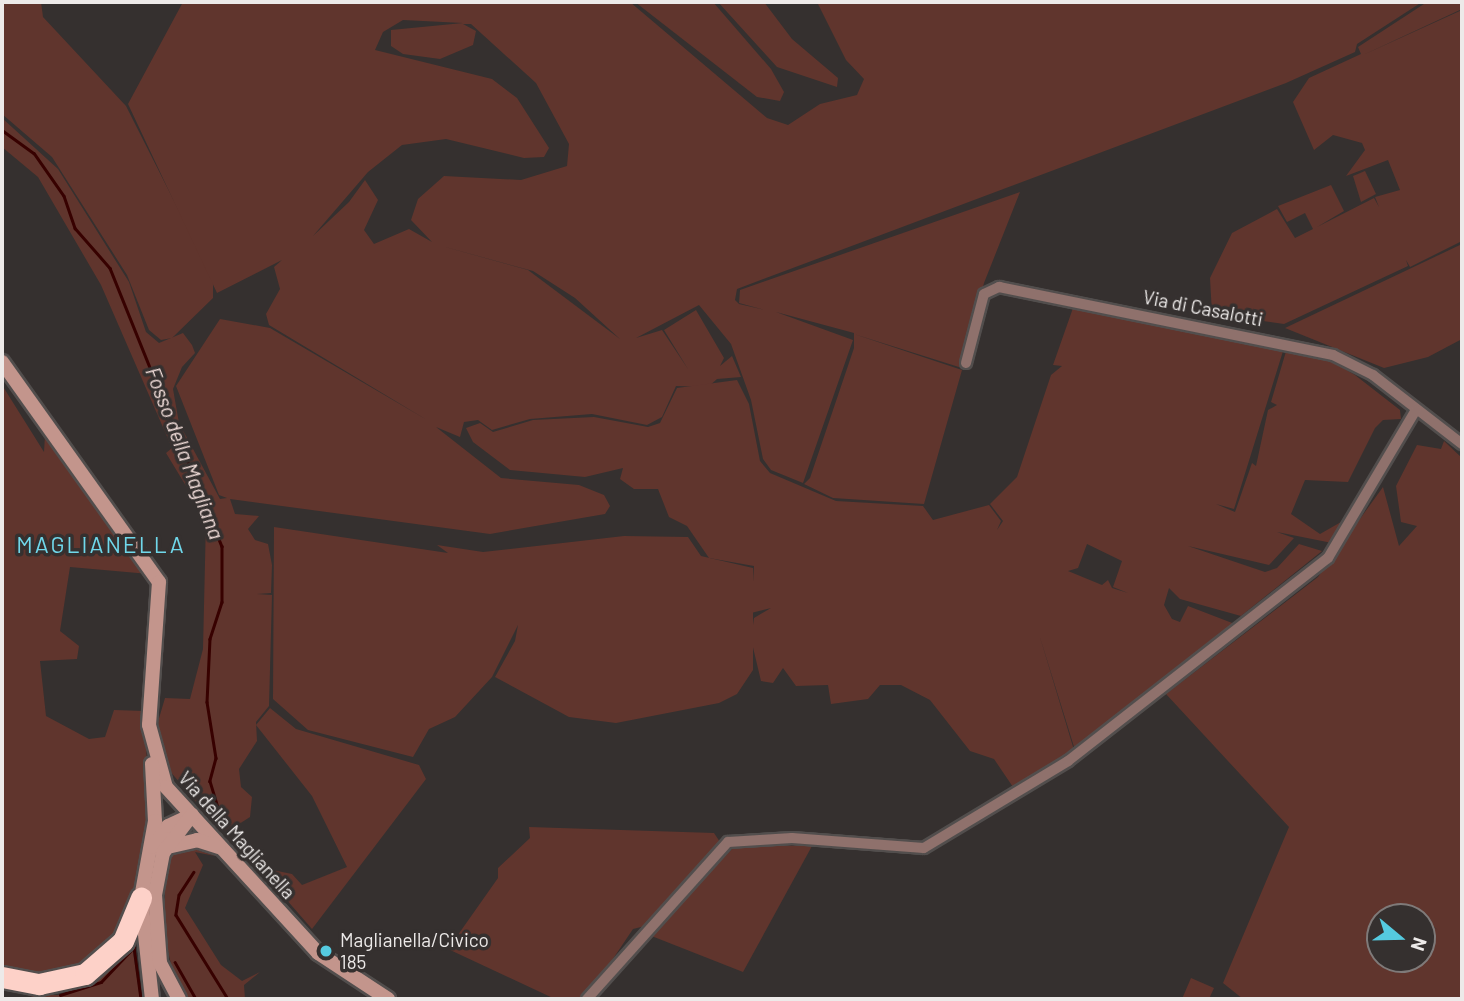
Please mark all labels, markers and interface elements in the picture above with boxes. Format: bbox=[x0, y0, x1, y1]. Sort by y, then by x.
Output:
street label: Via di Casalotti bbox=[1141, 285, 1265, 331]
water label: Fosso della Magliana bbox=[141, 363, 229, 543]
district label: MAGLIANELLA bbox=[18, 530, 184, 558]
street label: Via della Maglianella bbox=[174, 767, 300, 903]
north arrow bbox=[1366, 903, 1436, 973]
place label: Maglianella/Civico 185 bbox=[340, 929, 489, 973]
text: N bbox=[1407, 935, 1432, 954]
marker: Maglianella/Civico 185 bbox=[318, 943, 334, 959]

